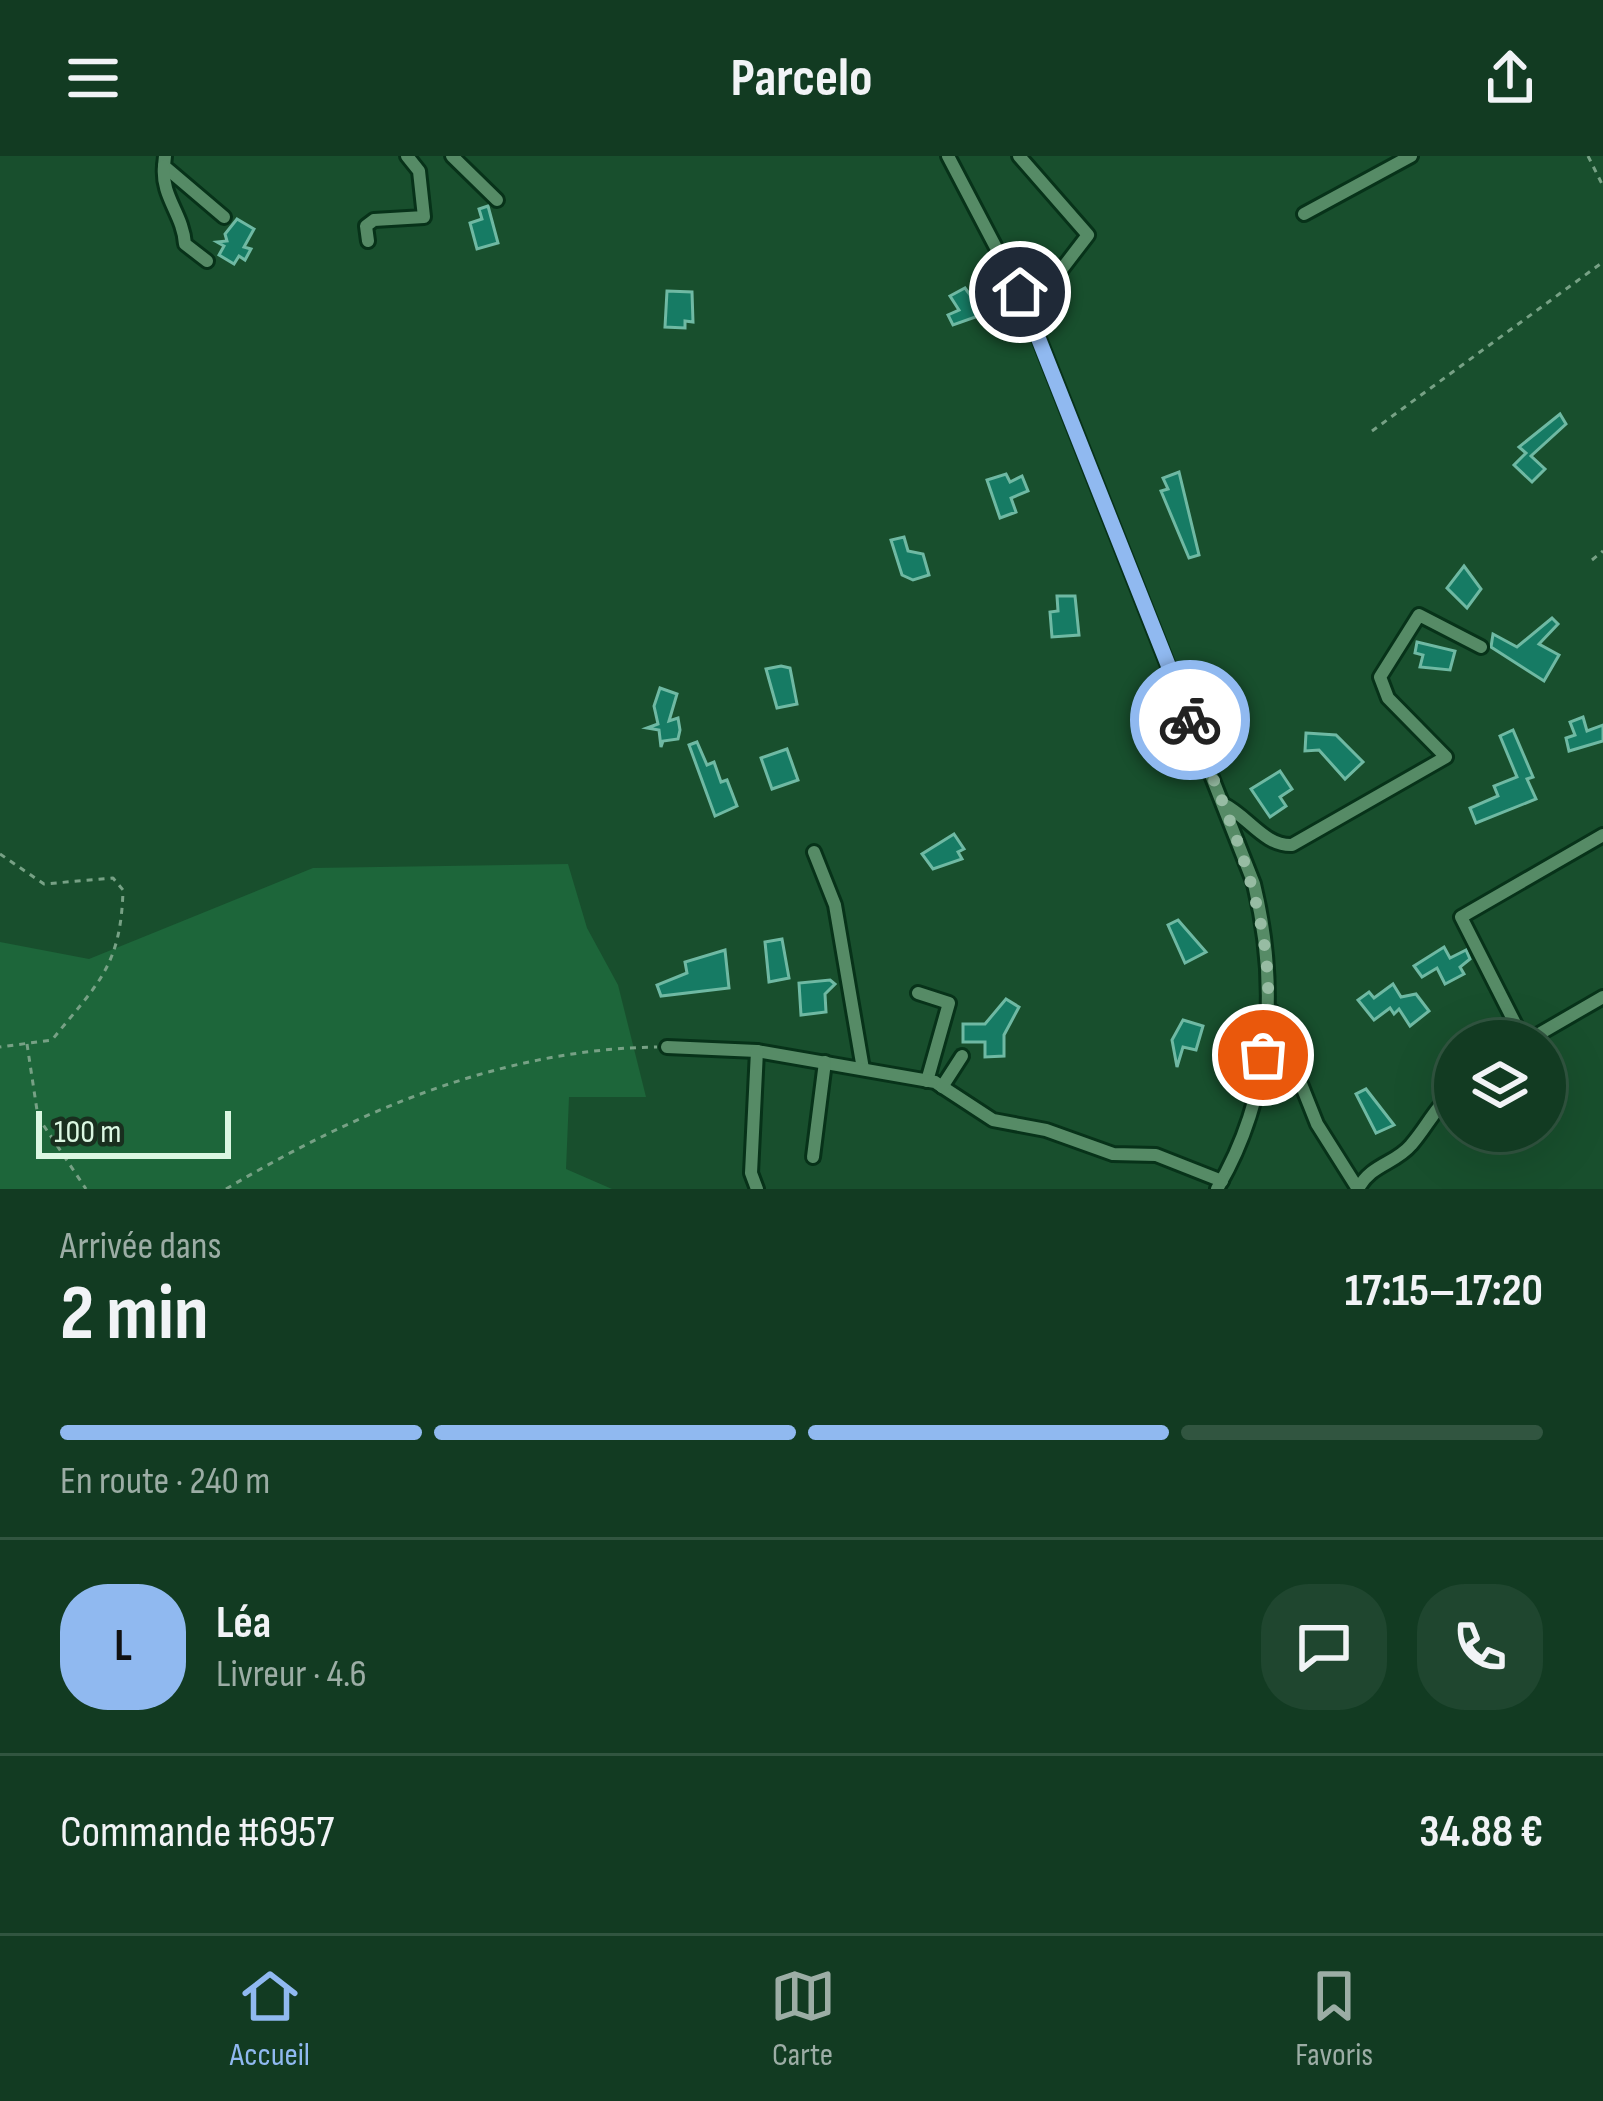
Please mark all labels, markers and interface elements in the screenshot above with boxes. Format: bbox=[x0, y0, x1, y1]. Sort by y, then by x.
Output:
icon: menu bbox=[60, 45, 126, 111]
icon: share bbox=[1477, 45, 1543, 111]
text: Parcelo bbox=[730, 46, 873, 111]
pin bbox=[969, 241, 1071, 343]
icon: home bbox=[987, 259, 1053, 325]
courier bbox=[1130, 660, 1250, 780]
icon: bike bbox=[1157, 687, 1223, 753]
pin bbox=[1212, 1004, 1314, 1106]
map controls bbox=[1434, 1020, 1566, 1152]
button: layers bbox=[1434, 1020, 1566, 1152]
icon: bag bbox=[1230, 1022, 1296, 1088]
scale bar bbox=[36, 1105, 231, 1158]
text: 100 m bbox=[54, 1112, 121, 1152]
text: Arrivée dans bbox=[60, 1223, 221, 1270]
text: 17:15–17:20 bbox=[1345, 1264, 1543, 1319]
text: 2 min bbox=[60, 1268, 209, 1361]
text: En route · 240 m bbox=[60, 1458, 270, 1505]
button: chat bbox=[1261, 1584, 1387, 1710]
button: phone bbox=[1417, 1584, 1543, 1710]
text: Léa bbox=[216, 1596, 271, 1651]
text: L bbox=[114, 1619, 132, 1674]
text: Livreur · 4.6 bbox=[216, 1651, 367, 1698]
text: Commande #6957 bbox=[60, 1805, 334, 1860]
text: 34.88 € bbox=[1419, 1805, 1543, 1860]
tab: Accueil bbox=[230, 1963, 310, 2075]
tab: Carte bbox=[770, 1963, 836, 2075]
tab: Favoris bbox=[1295, 1963, 1373, 2075]

